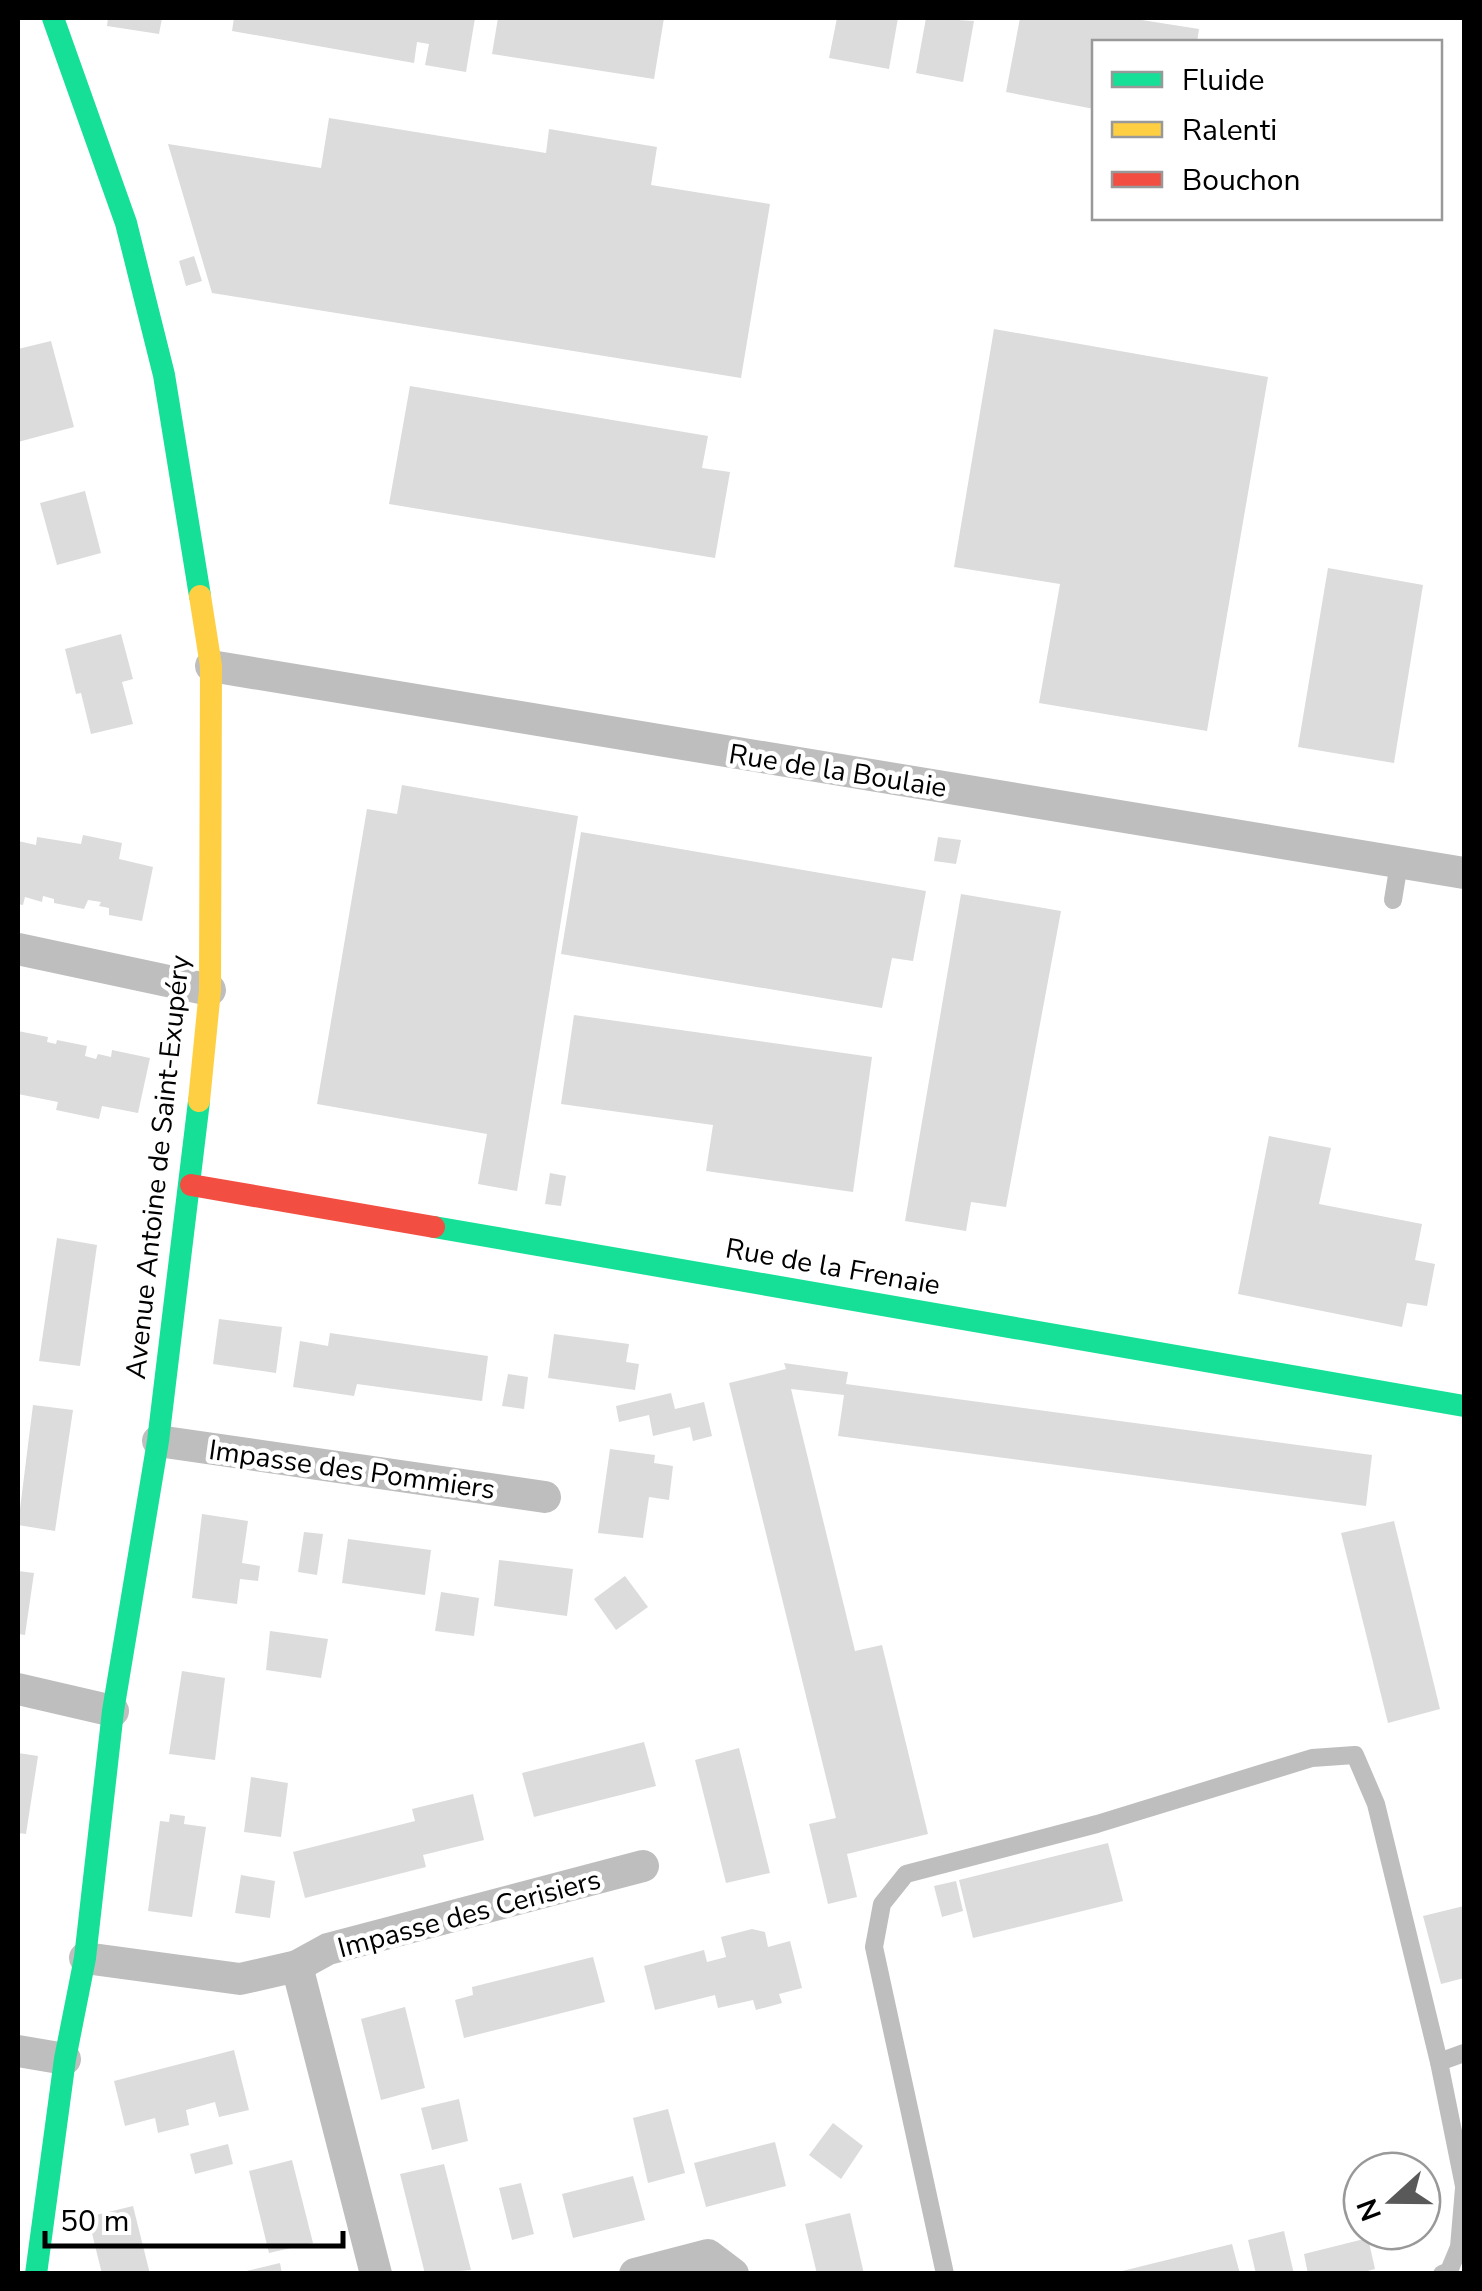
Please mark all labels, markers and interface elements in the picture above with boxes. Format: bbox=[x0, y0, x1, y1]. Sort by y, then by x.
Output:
legend bbox=[1092, 40, 1442, 220]
text: Fluide bbox=[1182, 60, 1265, 101]
text: Ralenti bbox=[1182, 110, 1277, 151]
text: Bouchon bbox=[1182, 160, 1300, 201]
street label: Rue de la Boulaie bbox=[726, 735, 949, 807]
street label: Avenue Antoine de Saint-Exupéry bbox=[117, 953, 199, 1381]
street label: Rue de la Frenaie bbox=[723, 1229, 943, 1305]
street label: Impasse des Pommiers bbox=[206, 1431, 497, 1509]
street label: Impasse des Cerisiers bbox=[334, 1861, 605, 1967]
north arrow bbox=[1342, 2151, 1442, 2251]
scale bar bbox=[45, 2186, 342, 2248]
text: N bbox=[1348, 2193, 1391, 2226]
text: 50 m bbox=[60, 2201, 129, 2242]

